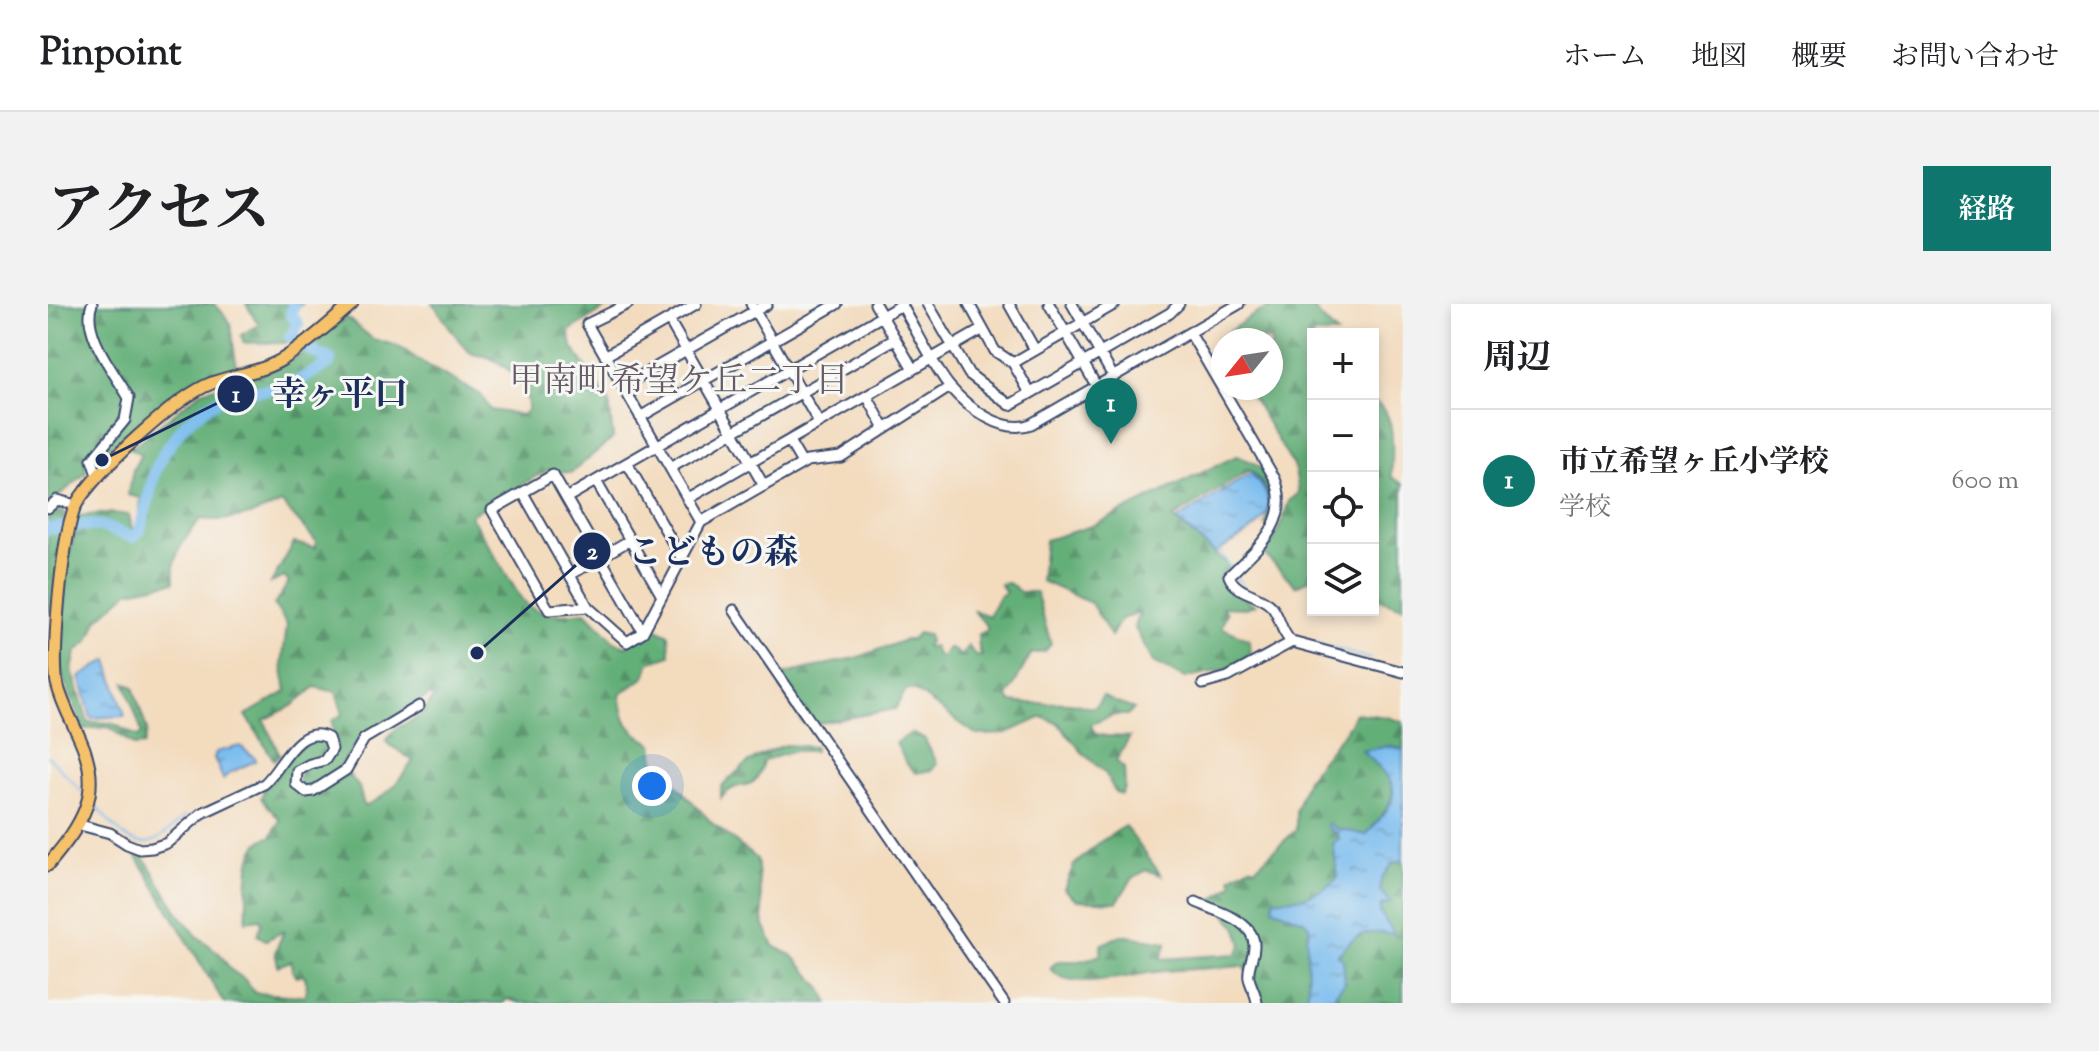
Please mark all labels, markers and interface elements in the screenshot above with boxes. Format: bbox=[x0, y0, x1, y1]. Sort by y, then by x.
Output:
text: Pinpoint bbox=[40, 28, 182, 82]
text: ホーム bbox=[1563, 38, 1647, 78]
text: 地図 bbox=[1691, 38, 1747, 78]
text: 概要 bbox=[1791, 38, 1847, 78]
text: お問い合わせ bbox=[1891, 38, 2059, 78]
button: 経路 bbox=[1923, 166, 2051, 251]
text: アクセス bbox=[48, 173, 270, 254]
north arrow bbox=[1211, 328, 1283, 400]
map controls bbox=[1307, 328, 1379, 616]
button: + bbox=[1307, 328, 1379, 400]
text: 周辺 bbox=[1483, 335, 1551, 384]
district label: 甲南町希望ケ丘二丁目 bbox=[509, 358, 849, 407]
callout: 幸ヶ平口 bbox=[216, 365, 424, 423]
text: 幸ヶ平口 bbox=[272, 372, 408, 421]
pin: 1 bbox=[1085, 378, 1137, 444]
text: 1 bbox=[232, 379, 241, 413]
button: − bbox=[1307, 400, 1379, 472]
text: 市立希望ヶ丘小学校 bbox=[1559, 442, 1829, 485]
text: 1 bbox=[1505, 463, 1513, 500]
text: 600 m bbox=[1952, 463, 2019, 500]
button: locate bbox=[1307, 472, 1379, 544]
text: 学校 bbox=[1559, 490, 1611, 527]
callout: こどもの森 bbox=[572, 522, 814, 580]
text: こどもの森 bbox=[628, 530, 798, 579]
text: 2 bbox=[586, 536, 598, 570]
button: layers bbox=[1307, 544, 1379, 616]
your location bbox=[632, 766, 672, 806]

